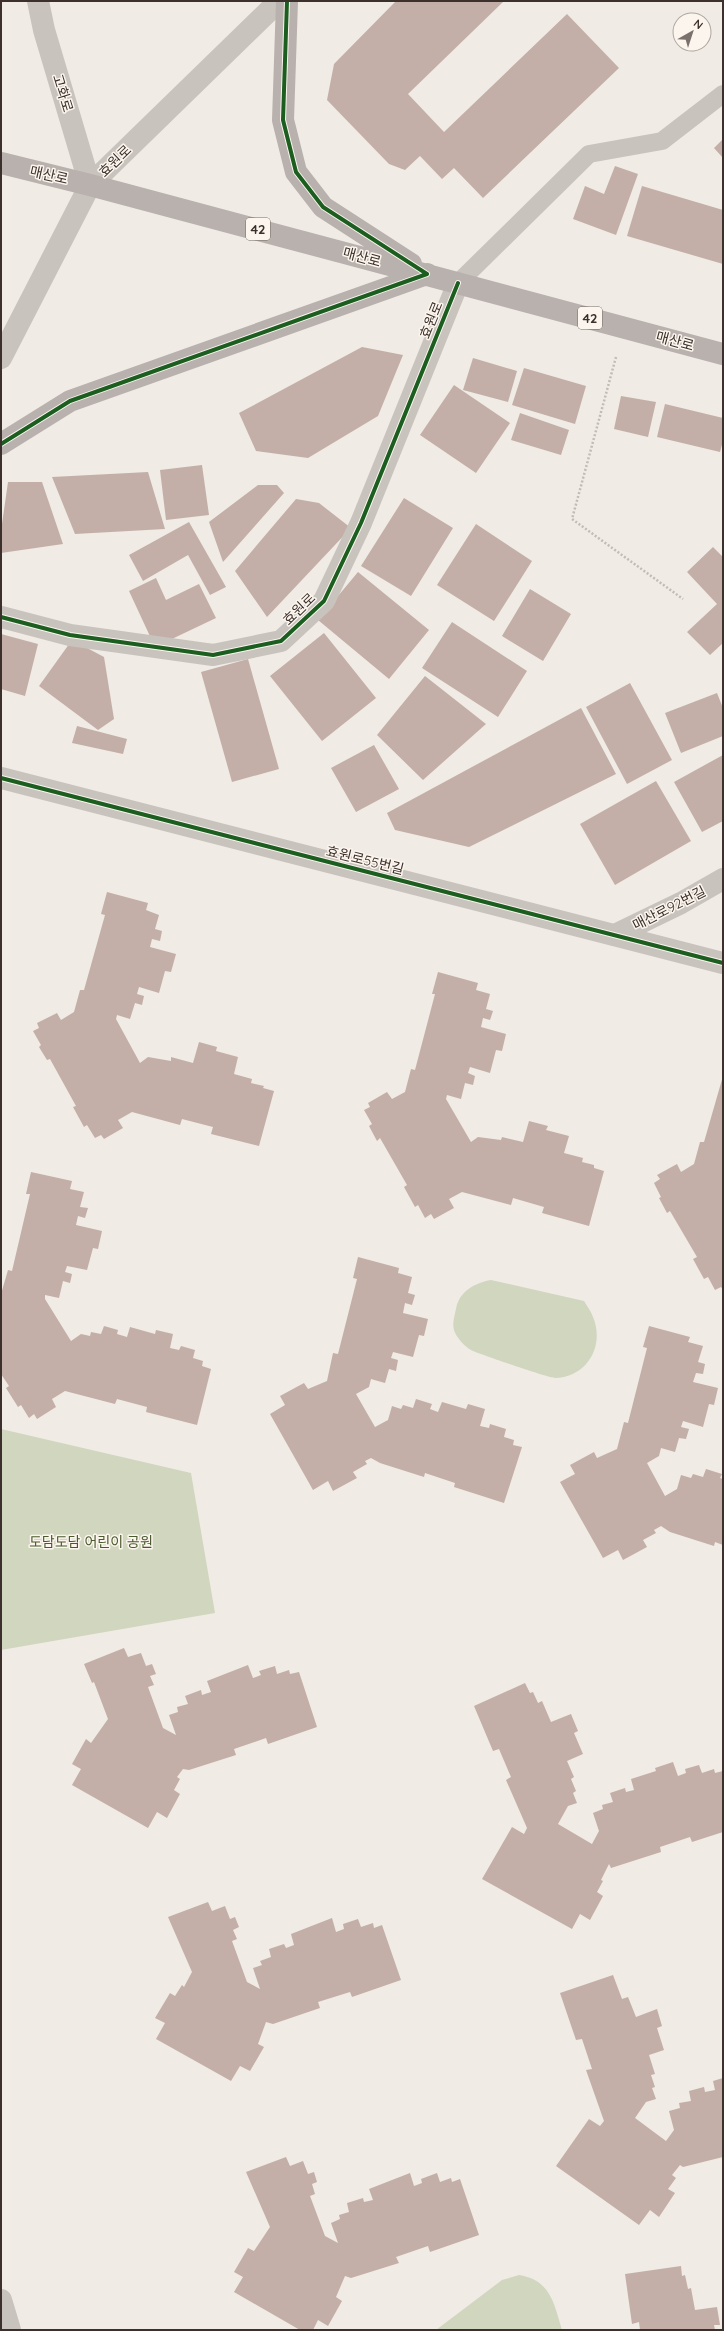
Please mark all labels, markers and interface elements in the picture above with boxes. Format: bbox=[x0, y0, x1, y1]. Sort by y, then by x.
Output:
north arrow bbox=[672, 12, 712, 52]
text: N bbox=[691, 16, 706, 32]
street label: 고화로 bbox=[49, 72, 77, 114]
street label: 효원로 bbox=[95, 141, 135, 181]
street label: 매산로 bbox=[28, 162, 70, 188]
road number: 42 bbox=[246, 218, 270, 240]
street label: 매산로 bbox=[341, 243, 383, 271]
street label: 효원로 bbox=[415, 299, 447, 341]
road number: 42 bbox=[578, 307, 602, 329]
street label: 매산로 bbox=[654, 327, 696, 355]
street label: 효원로 bbox=[279, 589, 319, 629]
street label: 효원로55번길 bbox=[324, 842, 406, 878]
street label: 매산로92번길 bbox=[629, 882, 709, 934]
park label: 도담도담 어린이 공원 bbox=[29, 1533, 153, 1551]

